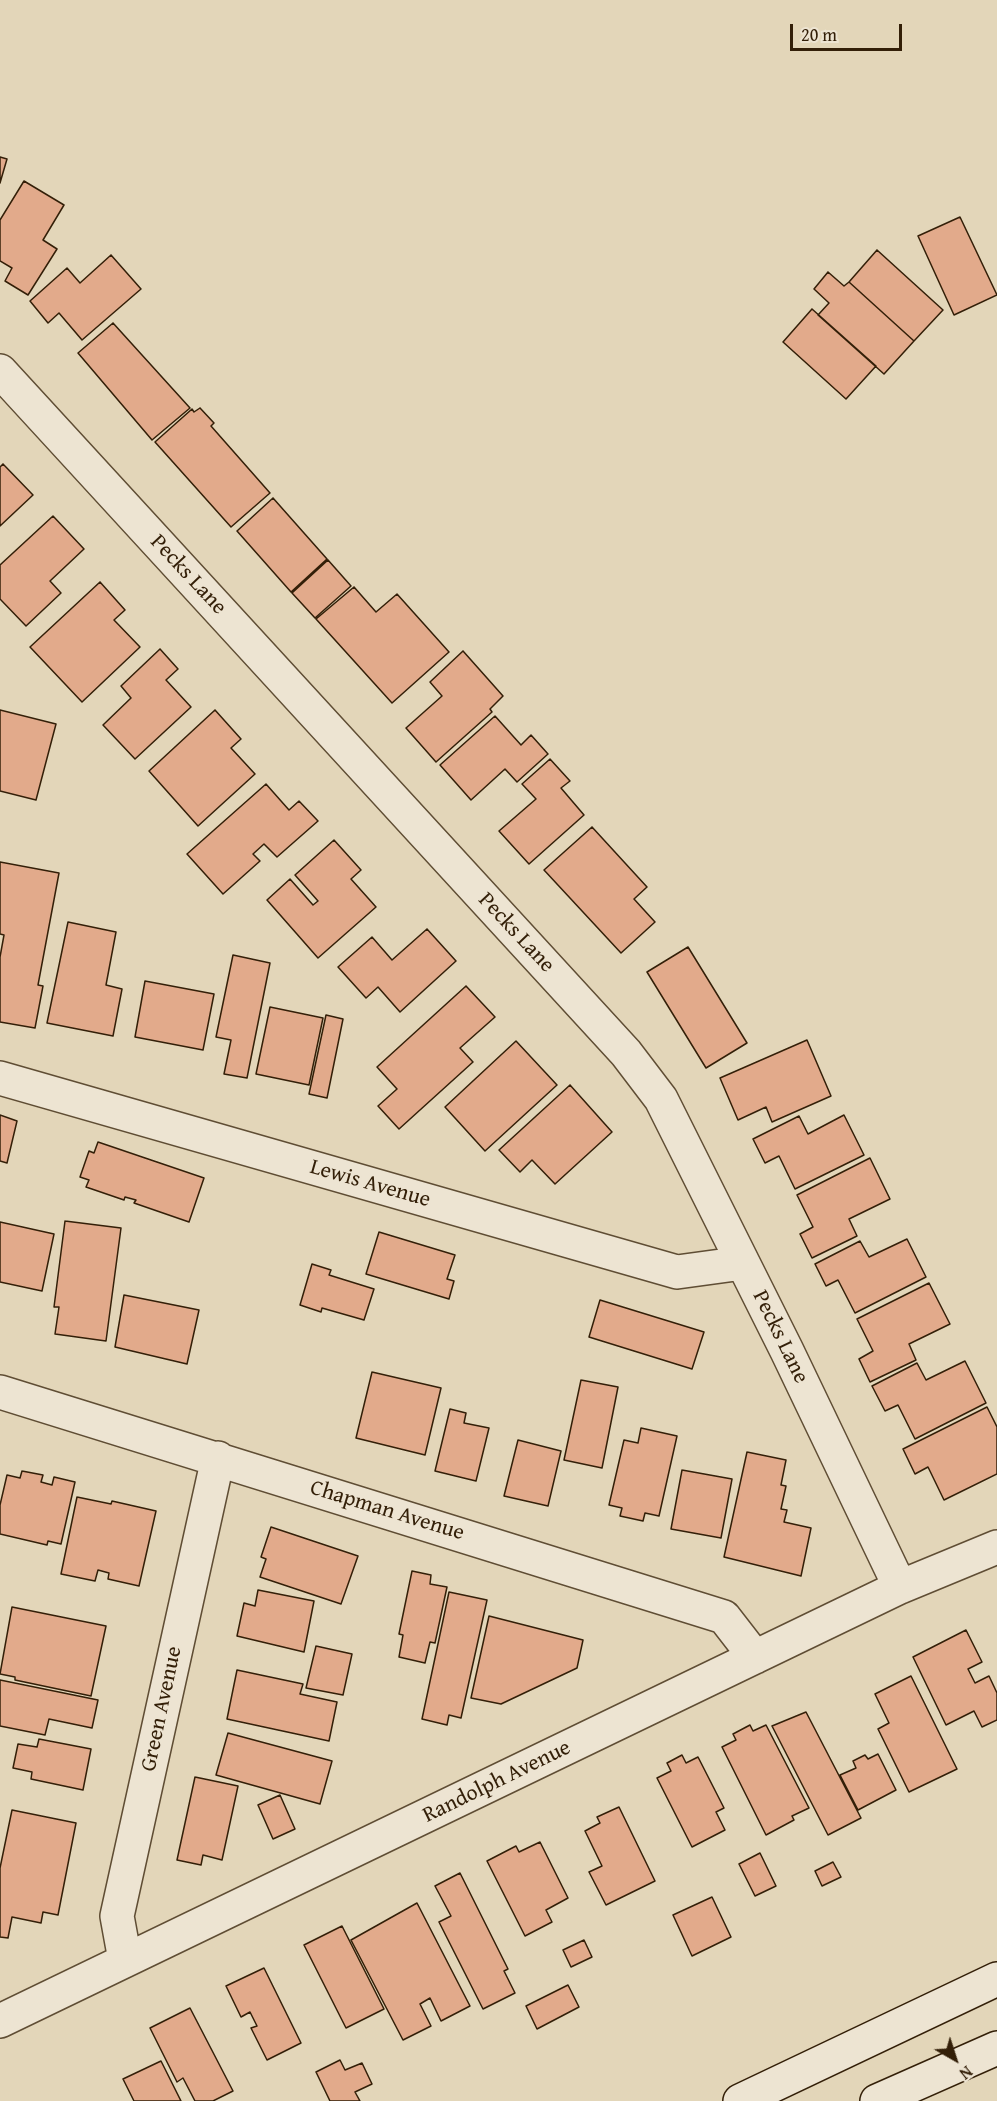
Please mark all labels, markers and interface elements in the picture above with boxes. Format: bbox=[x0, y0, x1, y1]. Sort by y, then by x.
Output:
scale bar bbox=[793, 12, 906, 50]
text: 20 m bbox=[801, 21, 837, 48]
street label: Pecks Lane bbox=[144, 529, 232, 621]
street label: Pecks Lane bbox=[472, 887, 560, 979]
street label: Lewis Avenue bbox=[307, 1154, 433, 1214]
street label: Pecks Lane bbox=[746, 1286, 814, 1388]
street label: Chapman Avenue bbox=[307, 1475, 467, 1547]
street label: Green Avenue bbox=[136, 1644, 188, 1774]
street label: Randolph Avenue bbox=[419, 1735, 575, 1829]
north arrow bbox=[925, 2029, 985, 2089]
text: N bbox=[955, 2060, 978, 2086]

